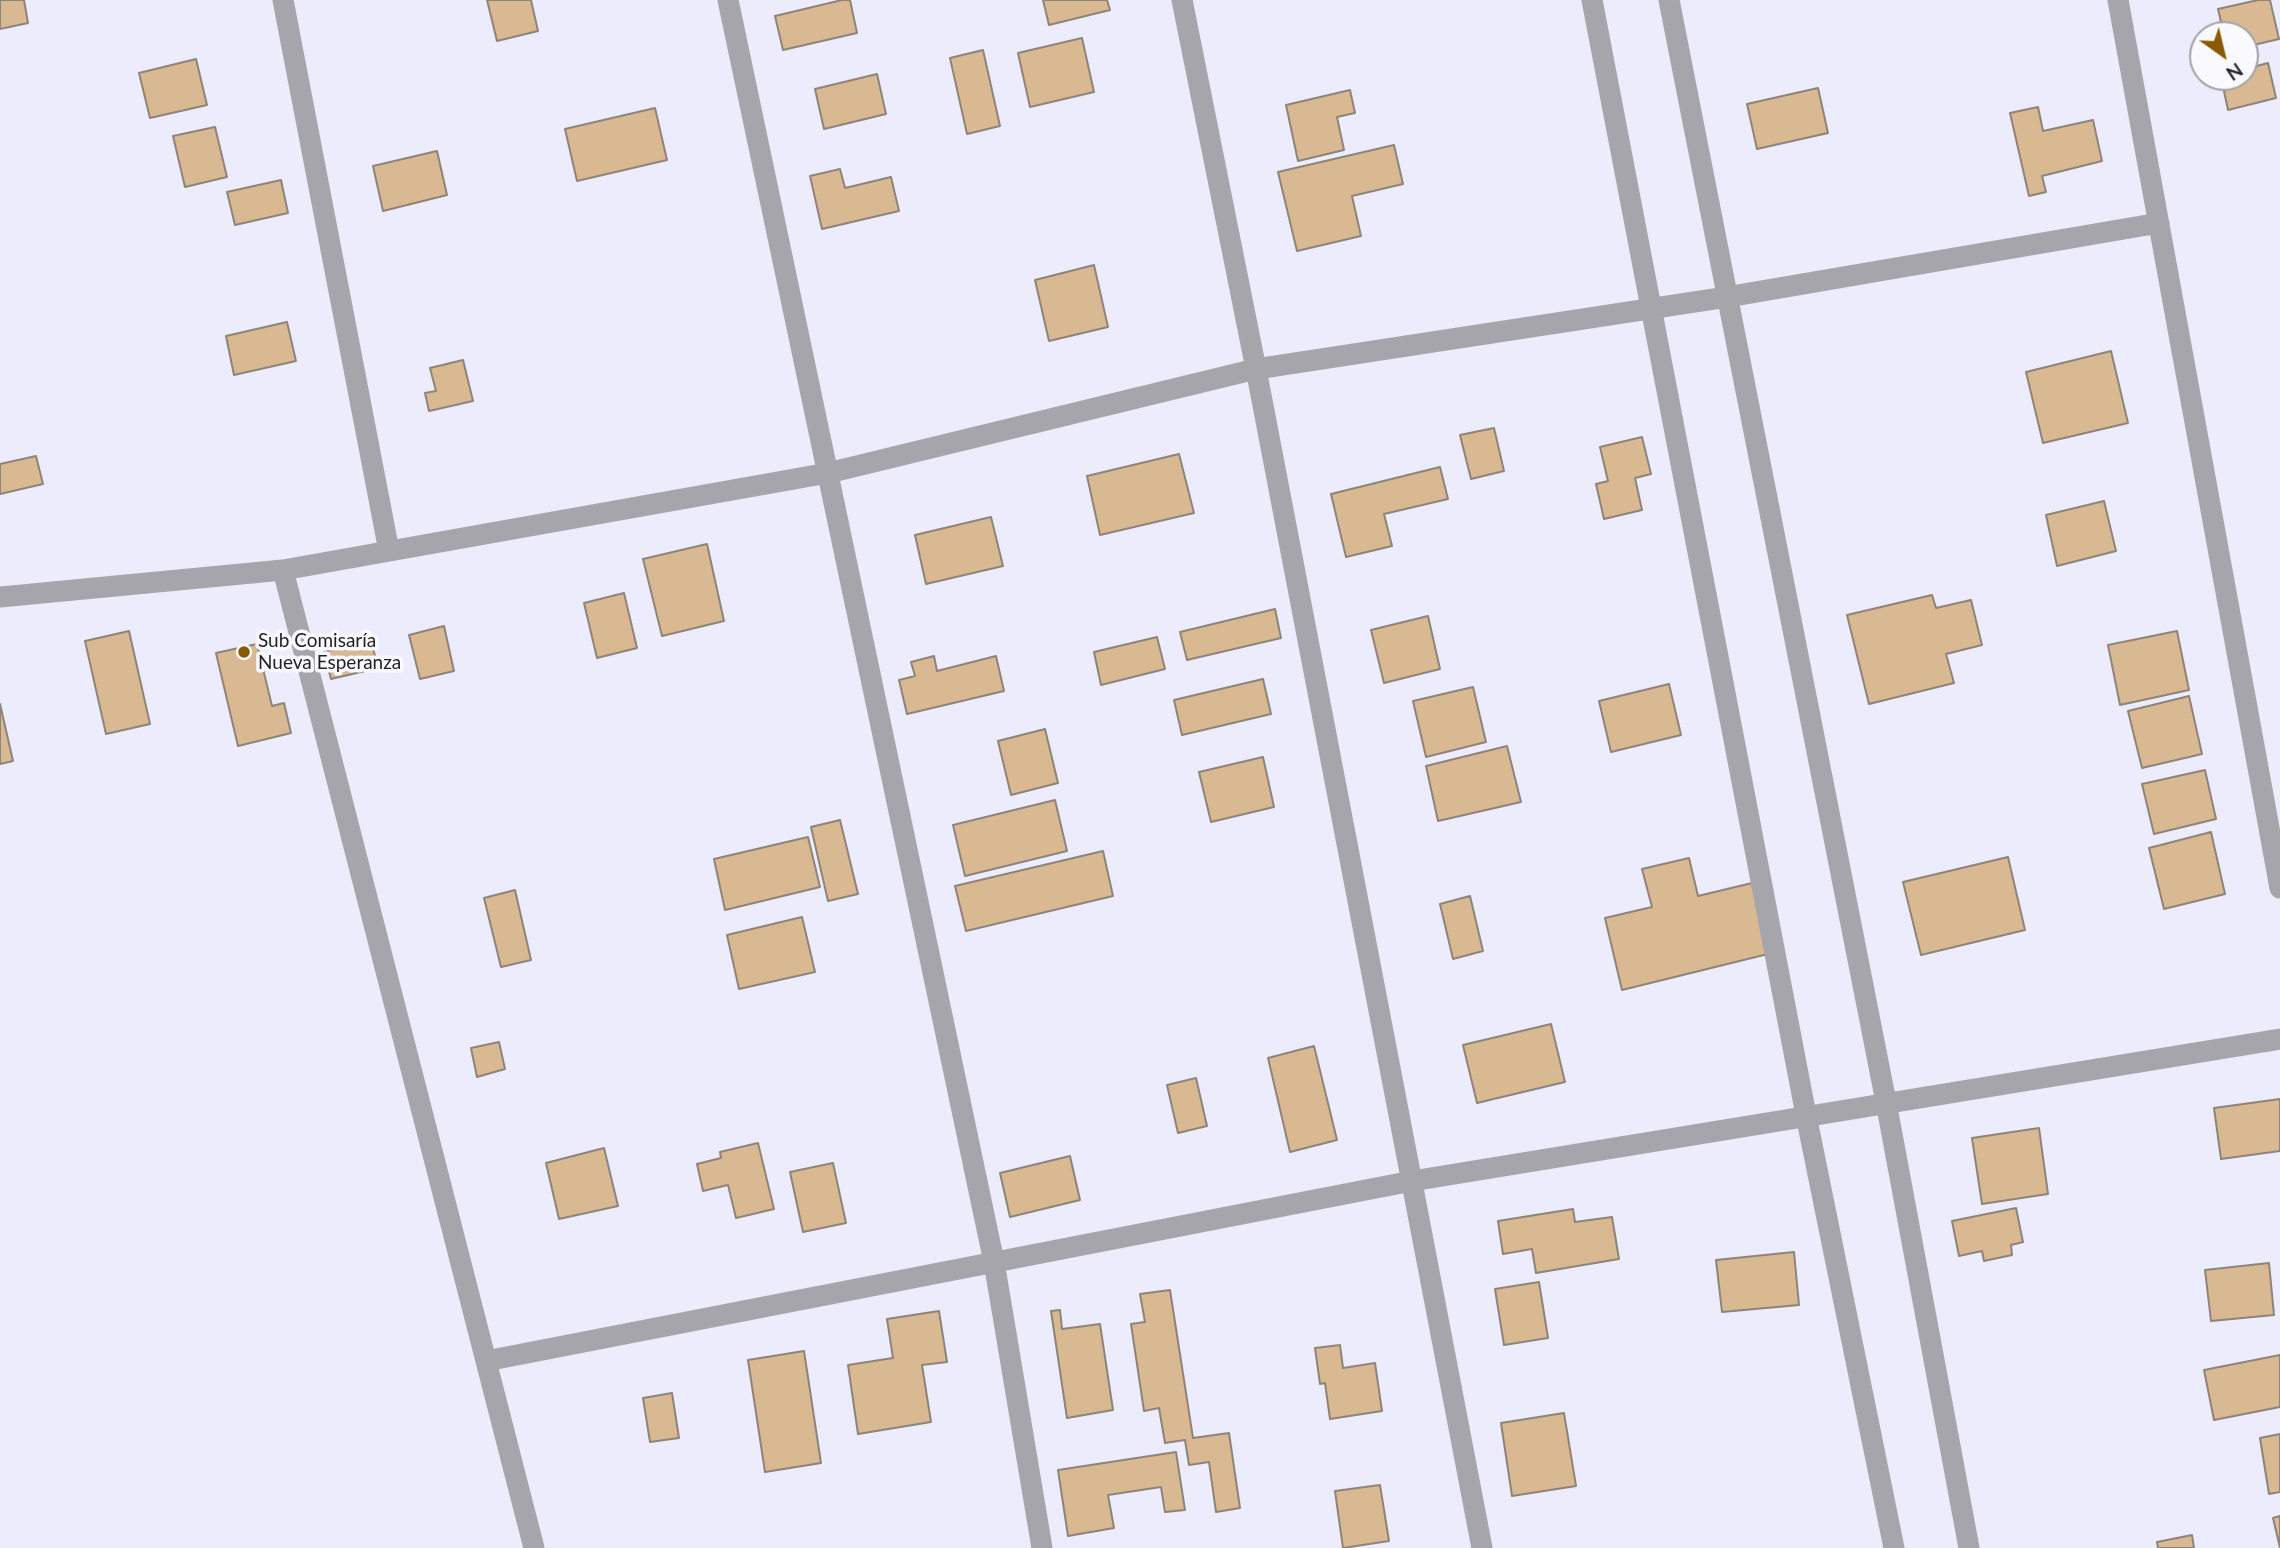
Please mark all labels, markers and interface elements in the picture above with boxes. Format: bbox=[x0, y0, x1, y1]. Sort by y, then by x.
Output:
north arrow bbox=[2189, 21, 2259, 91]
text: N bbox=[2222, 59, 2247, 86]
place label: Sub Comisaría Nueva Esperanza bbox=[258, 630, 401, 674]
marker: Sub Comisaría Nueva Esperanza bbox=[236, 644, 252, 660]

